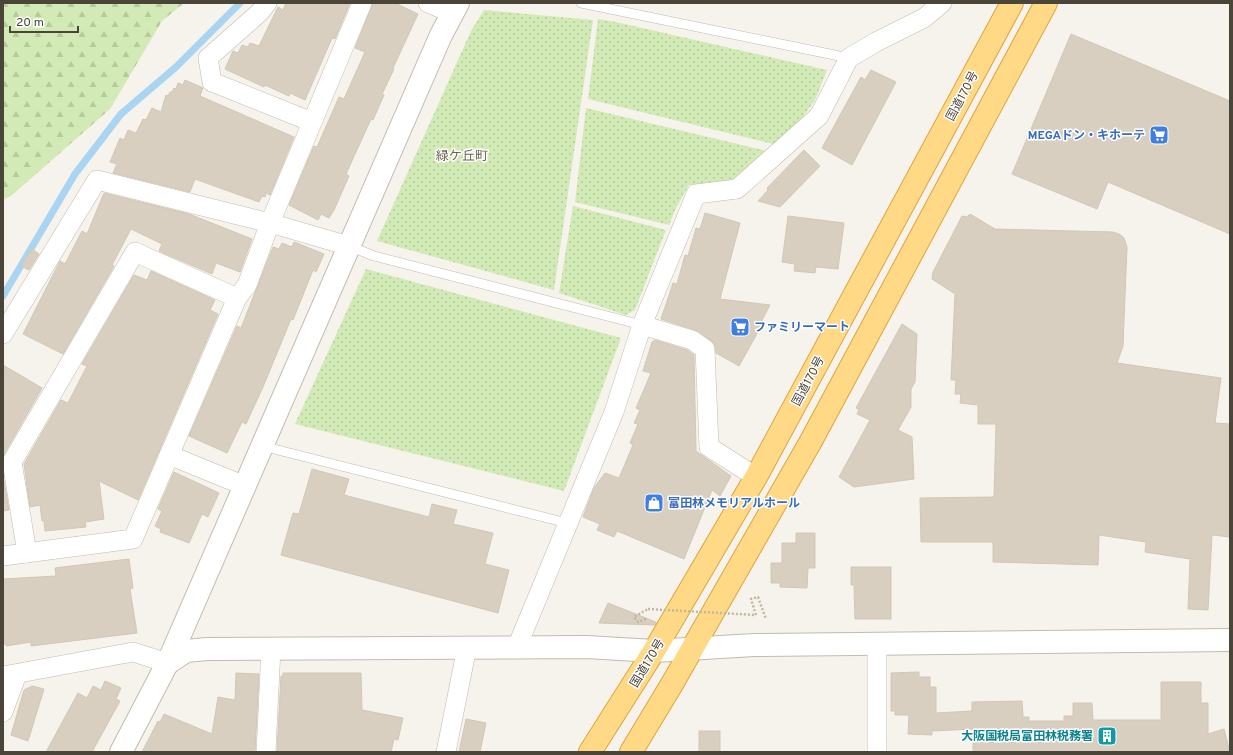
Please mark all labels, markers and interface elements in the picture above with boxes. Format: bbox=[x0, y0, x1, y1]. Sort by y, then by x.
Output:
scale bar bbox=[10, 8, 78, 34]
text: 20 m bbox=[16, 15, 44, 31]
street label: 国道170号 bbox=[943, 69, 983, 124]
supermarket icon: MEGAドン・キホーテ bbox=[1148, 124, 1170, 146]
place label: MEGAドン・キホーテ bbox=[1028, 128, 1145, 144]
district label: 緑ケ丘町 bbox=[436, 149, 488, 165]
supermarket icon: ファミリーマート bbox=[729, 316, 751, 338]
place label: ファミリーマート bbox=[754, 320, 850, 336]
street label: 国道170号 bbox=[789, 354, 829, 409]
shop icon: 富田林メモリアルホール bbox=[643, 492, 665, 514]
place label: 富田林メモリアルホール bbox=[668, 496, 800, 512]
street label: 国道170号 bbox=[627, 636, 669, 691]
building icon: 大阪国税局富田林税務署 bbox=[1096, 725, 1118, 747]
place label: 大阪国税局富田林税務署 bbox=[961, 729, 1093, 745]

